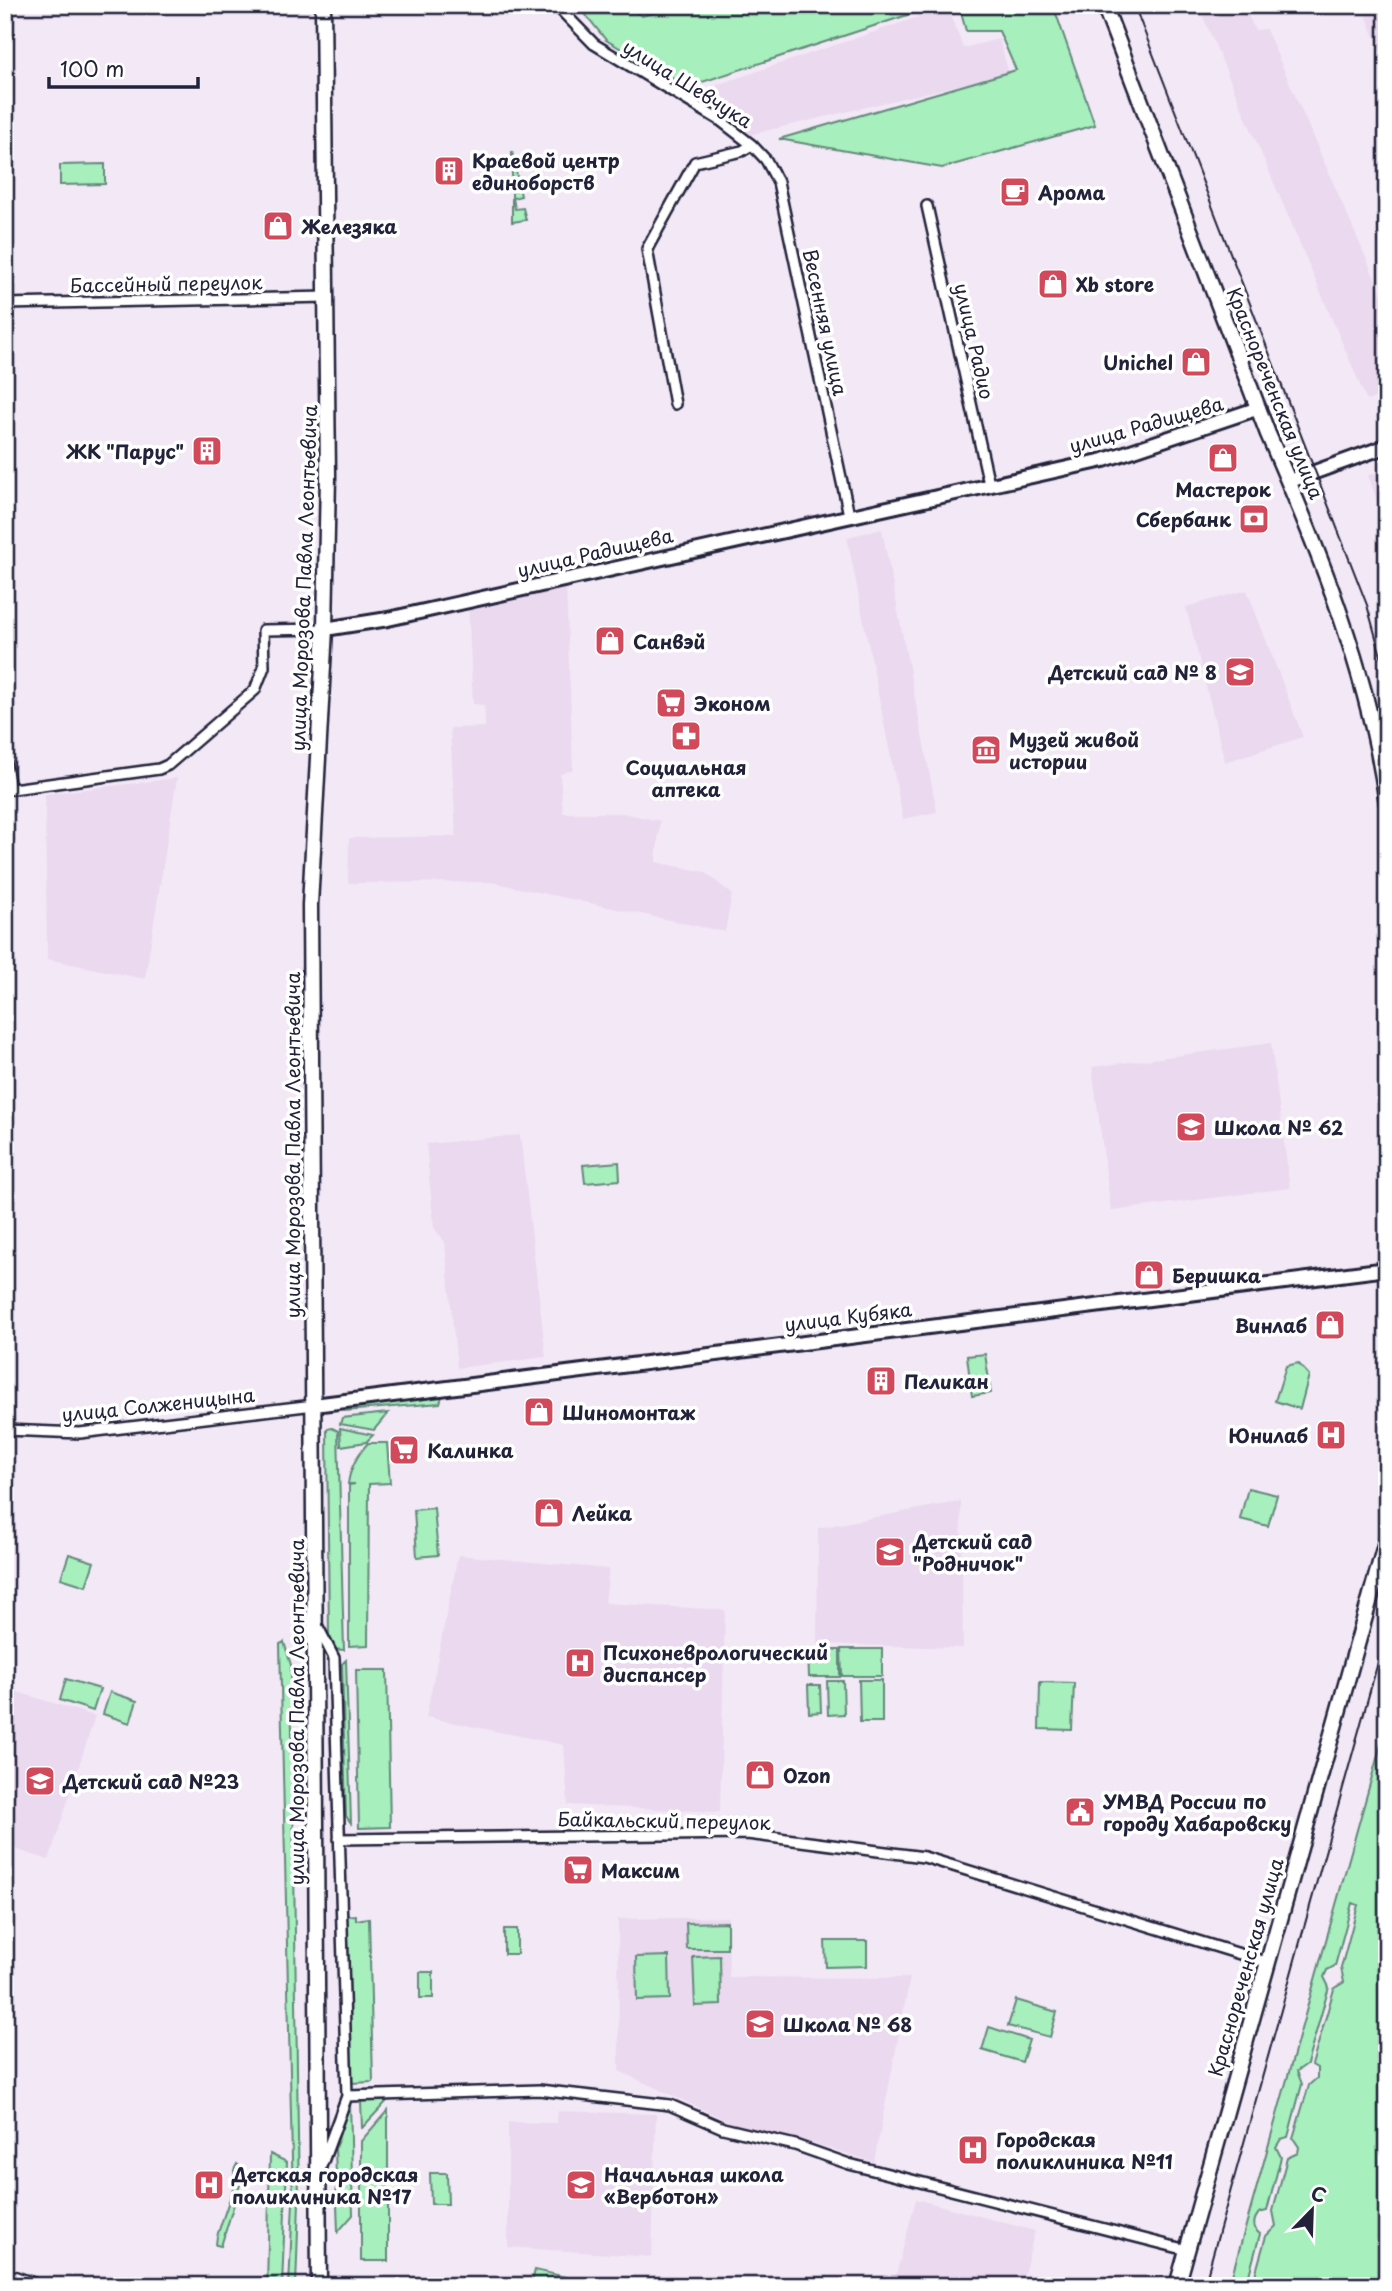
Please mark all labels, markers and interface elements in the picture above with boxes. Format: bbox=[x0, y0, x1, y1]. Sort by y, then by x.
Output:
street label: улица Шевчука bbox=[618, 32, 758, 134]
scale bar bbox=[49, 46, 198, 90]
text: 100 m bbox=[60, 52, 124, 84]
place label: Краевой центр единоборств bbox=[472, 146, 620, 196]
building icon: Краевой центр единоборств bbox=[432, 154, 466, 188]
cafe icon: Арома bbox=[998, 175, 1032, 209]
place label: Арома bbox=[1037, 178, 1105, 206]
shop icon: Железяка bbox=[261, 209, 295, 243]
place label: Железяка bbox=[301, 212, 397, 240]
street label: Весенняя улица bbox=[797, 246, 855, 398]
street label: Бассейный переулок bbox=[69, 267, 263, 299]
shop icon: Xb store bbox=[1036, 267, 1070, 301]
place label: Xb store bbox=[1076, 270, 1154, 298]
street label: улица Радио bbox=[948, 280, 1002, 402]
street label: Краснореченская улица bbox=[1221, 283, 1331, 503]
shop icon: Unichel bbox=[1179, 345, 1213, 379]
place label: Unichel bbox=[1103, 348, 1173, 376]
street label: улица Радищева bbox=[1066, 389, 1226, 459]
street label: улица Морозова Павла Леонтьевича bbox=[283, 404, 323, 752]
building icon: ЖК "Парус" bbox=[190, 434, 224, 468]
place label: ЖК "Парус" bbox=[66, 437, 184, 465]
shop icon: Мастерок bbox=[1206, 441, 1240, 475]
place label: Мастерок bbox=[1175, 475, 1272, 503]
bank icon: Сбербанк bbox=[1237, 502, 1271, 536]
place label: Сбербанк bbox=[1136, 505, 1232, 533]
street label: улица Радищева bbox=[514, 520, 676, 584]
shop icon: Санвэй bbox=[593, 624, 627, 658]
place label: Санвэй bbox=[633, 627, 705, 655]
school or university icon: Детский сад № 8 bbox=[1223, 655, 1257, 689]
place label: Детский сад № 8 bbox=[1048, 658, 1217, 686]
supermarket icon: Эконом bbox=[654, 686, 688, 720]
place label: Эконом bbox=[694, 689, 770, 717]
pharmacy icon: Социальная аптека bbox=[669, 719, 703, 753]
place label: Музей живой истории bbox=[1009, 725, 1139, 775]
museum icon: Музей живой истории bbox=[969, 733, 1003, 767]
place label: Социальная аптека bbox=[625, 753, 747, 803]
street label: улица Морозова Павла Леонтьевича bbox=[278, 972, 306, 1318]
school or university icon: Школа № 62 bbox=[1174, 1110, 1208, 1144]
place label: Школа № 62 bbox=[1214, 1113, 1343, 1141]
shop icon: Беришка bbox=[1132, 1258, 1166, 1292]
place label: Беришка bbox=[1172, 1261, 1261, 1289]
street label: улица Кубяка bbox=[783, 1294, 913, 1338]
shop icon: Винлаб bbox=[1313, 1308, 1347, 1342]
place label: Винлаб bbox=[1235, 1311, 1307, 1339]
building icon: Пеликан bbox=[864, 1364, 898, 1398]
place label: Пеликан bbox=[904, 1367, 989, 1395]
street label: улица Солженицына bbox=[60, 1380, 256, 1428]
shop icon: Шиномонтаж bbox=[522, 1395, 556, 1429]
place label: Шиномонтаж bbox=[562, 1398, 695, 1426]
hospital icon: Юнилаб bbox=[1314, 1418, 1348, 1452]
place label: Юнилаб bbox=[1228, 1421, 1308, 1449]
supermarket icon: Калинка bbox=[387, 1433, 421, 1467]
place label: Калинка bbox=[427, 1436, 514, 1464]
shop icon: Лейка bbox=[532, 1496, 566, 1530]
place label: Лейка bbox=[572, 1499, 632, 1527]
place label: Детский сад "Родничок" bbox=[912, 1527, 1032, 1577]
school or university icon: Детский сад "Родничок" bbox=[873, 1535, 907, 1569]
street label: улица Морозова Павла Леонтьевича bbox=[282, 1539, 310, 1885]
place label: Психоневрологический диспансер bbox=[603, 1638, 828, 1688]
hospital icon: Психоневрологический диспансер bbox=[563, 1646, 597, 1680]
shop icon: Ozon bbox=[743, 1758, 777, 1792]
place label: Ozon bbox=[783, 1761, 831, 1789]
school or university icon: Детский сад №23 bbox=[23, 1764, 57, 1798]
place label: Детский сад №23 bbox=[62, 1767, 239, 1795]
place label: УМВД России по городу Хабаровску bbox=[1102, 1787, 1291, 1837]
public building icon: УМВД России по городу Хабаровску bbox=[1063, 1795, 1097, 1829]
street label: Байкальский переулок bbox=[557, 1804, 772, 1836]
supermarket icon: Максим bbox=[561, 1853, 595, 1887]
street label: Краснореченская улица bbox=[1200, 1854, 1290, 2079]
place label: Максим bbox=[601, 1856, 680, 1884]
school or university icon: Школа № 68 bbox=[743, 2007, 777, 2041]
place label: Школа № 68 bbox=[783, 2010, 912, 2038]
place label: Городская поликлиника №11 bbox=[996, 2125, 1173, 2175]
hospital icon: Городская поликлиника №11 bbox=[956, 2133, 990, 2167]
place label: Детская городская поликлиника №17 bbox=[231, 2160, 419, 2210]
place label: Начальная школа «Верботон» bbox=[604, 2160, 784, 2210]
hospital icon: Детская городская поликлиника №17 bbox=[192, 2168, 226, 2202]
school or university icon: Начальная школа «Верботон» bbox=[564, 2168, 598, 2202]
north arrow bbox=[1276, 2176, 1346, 2246]
text: С bbox=[1307, 2178, 1331, 2209]

